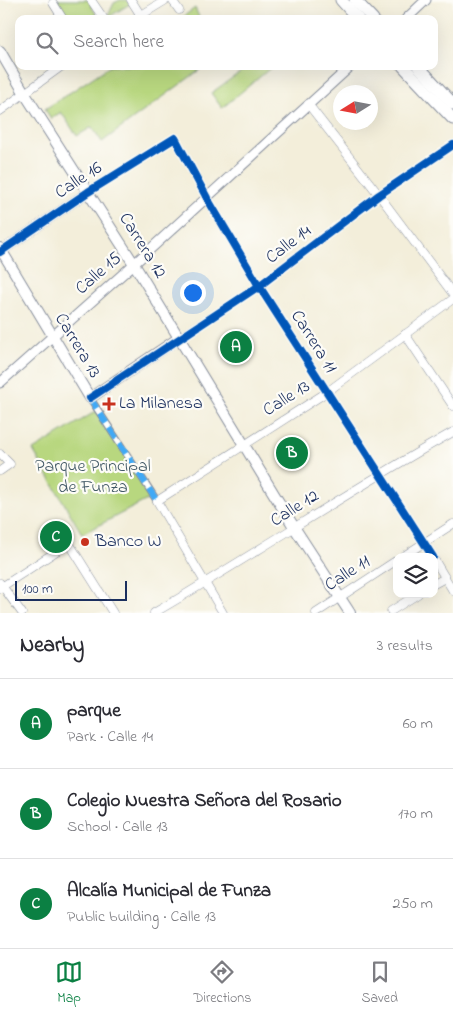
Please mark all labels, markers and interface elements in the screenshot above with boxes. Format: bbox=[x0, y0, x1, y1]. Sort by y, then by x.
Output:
search box bbox=[15, 15, 438, 70]
icon: search bbox=[33, 29, 61, 57]
text: Search here bbox=[73, 29, 164, 56]
north arrow bbox=[333, 85, 378, 130]
street label: Calle 16 bbox=[50, 156, 108, 206]
street label: Carrera 12 bbox=[112, 208, 172, 284]
street label: Calle 14 bbox=[261, 219, 318, 271]
street label: Calle 15 bbox=[70, 246, 128, 302]
your location bbox=[180, 280, 206, 306]
street label: Carrera 11 bbox=[283, 305, 343, 379]
street label: Carrera 13 bbox=[47, 309, 107, 383]
pin: A bbox=[220, 328, 252, 366]
street label: Calle 13 bbox=[258, 374, 316, 424]
place label: La Milanesa bbox=[119, 391, 203, 417]
marker: La Milanesa bbox=[103, 398, 115, 410]
pin: B bbox=[276, 434, 308, 472]
park label: Parque Principal de Funza bbox=[35, 454, 151, 501]
street label: Calle 12 bbox=[266, 484, 324, 534]
pin: C bbox=[40, 518, 72, 556]
place label: Banco W bbox=[94, 529, 162, 555]
marker: Banco W bbox=[79, 536, 91, 548]
street label: Calle 11 bbox=[320, 549, 376, 598]
map controls bbox=[393, 553, 438, 598]
button: layers bbox=[393, 553, 438, 598]
scale bar bbox=[15, 578, 128, 601]
text: 100 m bbox=[22, 579, 53, 600]
text: Nearby bbox=[20, 631, 84, 661]
text: 3 results bbox=[377, 634, 433, 658]
text: parque bbox=[67, 698, 121, 725]
text: A bbox=[31, 712, 41, 736]
text: 60 m bbox=[403, 712, 433, 736]
text: Park · Calle 14 bbox=[67, 725, 153, 749]
text: Colegio Nuestra Señora del Rosario bbox=[67, 788, 342, 815]
text: B bbox=[31, 802, 41, 826]
text: 170 m bbox=[398, 802, 433, 826]
text: School · Calle 13 bbox=[67, 815, 168, 839]
text: Alcalía Municipal de Funza bbox=[67, 878, 271, 905]
text: C bbox=[32, 892, 40, 916]
text: 250 m bbox=[393, 892, 433, 916]
text: Public building · Calle 13 bbox=[67, 905, 216, 929]
tab: Map bbox=[55, 958, 83, 1009]
tab: Directions bbox=[193, 958, 251, 1009]
tab: Saved bbox=[361, 958, 398, 1009]

